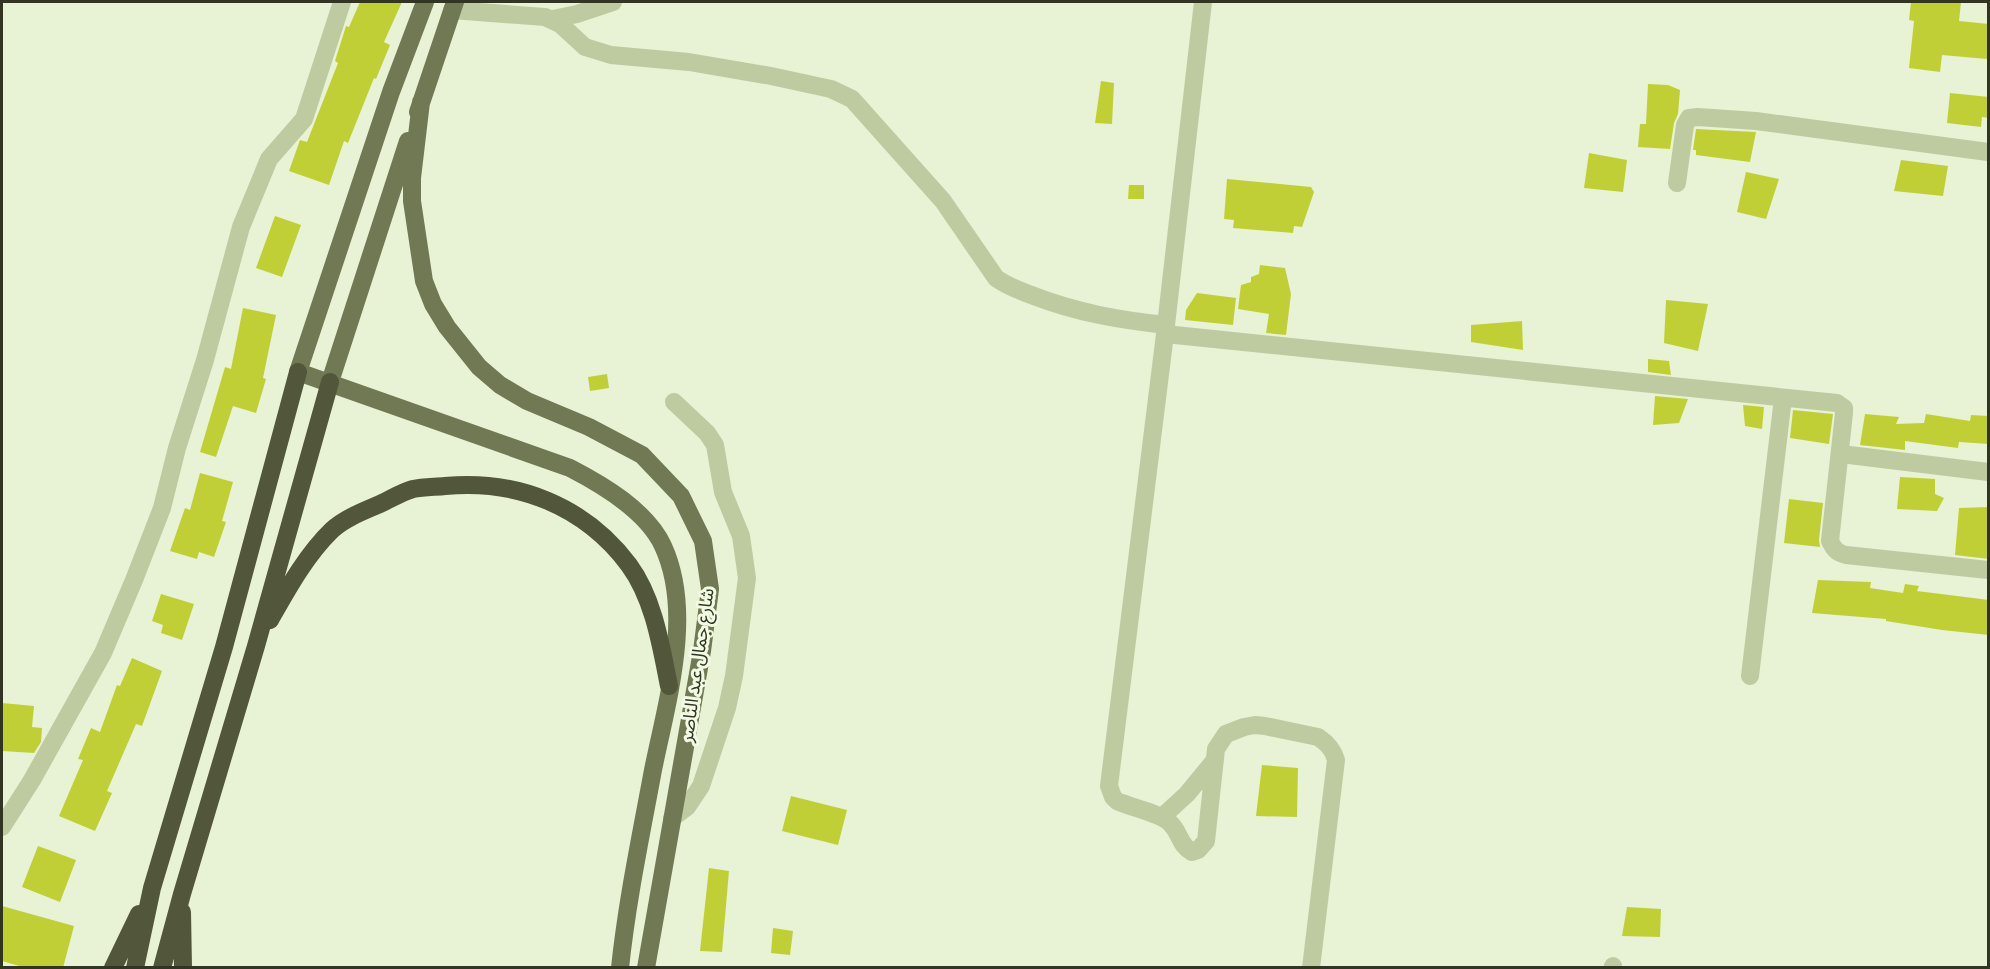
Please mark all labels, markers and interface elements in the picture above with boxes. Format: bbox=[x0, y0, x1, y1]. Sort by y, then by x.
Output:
street label: شارع جمال عبد الناصر bbox=[674, 587, 722, 745]

